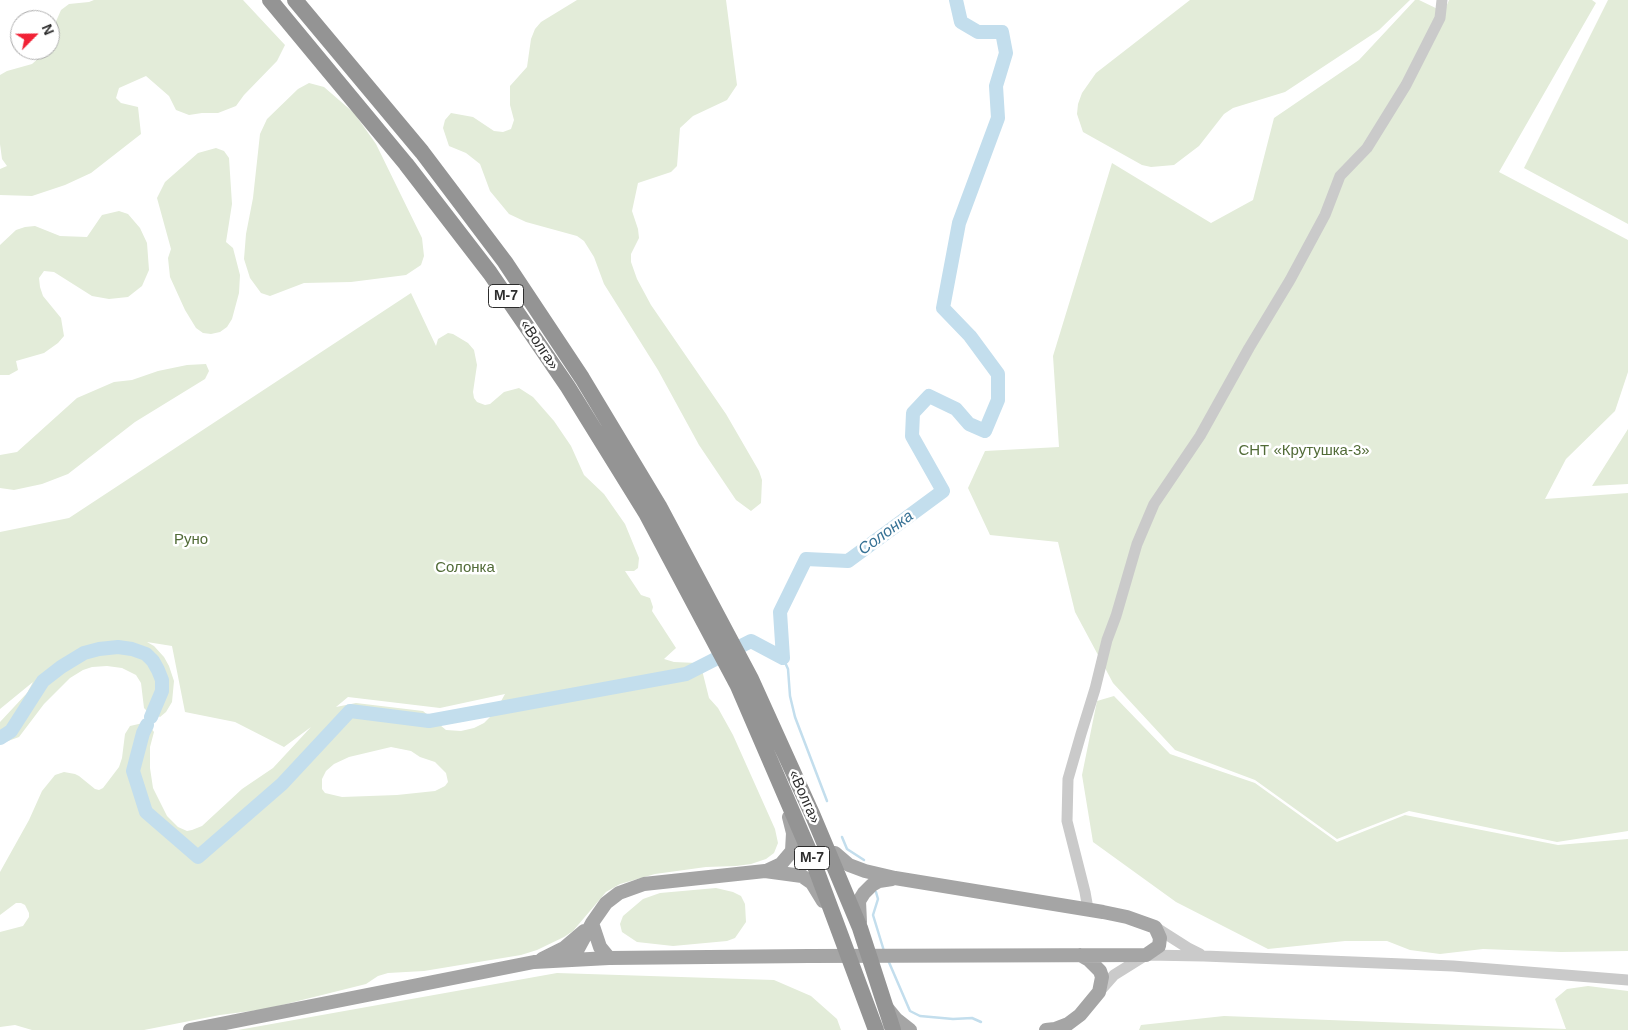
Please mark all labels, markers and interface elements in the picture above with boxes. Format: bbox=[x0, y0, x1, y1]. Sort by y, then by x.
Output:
north arrow bbox=[10, 10, 60, 60]
text: N bbox=[39, 22, 57, 37]
road number: М-7 bbox=[488, 284, 524, 308]
street label: «Волга» bbox=[516, 316, 562, 374]
park label: СНТ «Крутушка-3» bbox=[1238, 442, 1370, 460]
water label: Солонка bbox=[855, 507, 917, 559]
park label: Руно bbox=[174, 531, 208, 549]
park label: Солонка bbox=[435, 559, 495, 577]
street label: «Волга» bbox=[784, 767, 824, 827]
road number: М-7 bbox=[794, 846, 830, 870]

